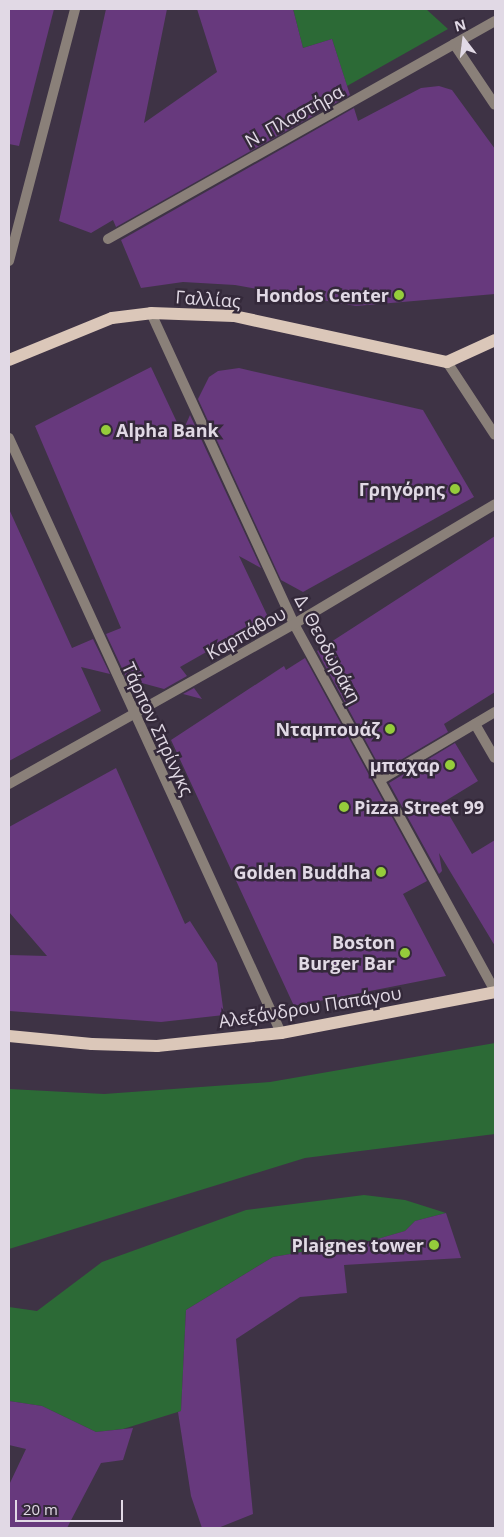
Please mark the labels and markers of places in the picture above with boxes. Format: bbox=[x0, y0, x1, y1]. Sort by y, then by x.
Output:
place label: Hondos Center bbox=[256, 284, 389, 306]
marker: Hondos Center bbox=[393, 289, 405, 301]
place label: Alpha Bank bbox=[116, 419, 219, 441]
marker: Alpha Bank bbox=[100, 424, 112, 436]
place label: Γρηγόρης bbox=[359, 478, 445, 500]
marker: Γρηγόρης bbox=[449, 483, 461, 495]
place label: Νταμπουάζ bbox=[275, 718, 380, 740]
marker: Νταμπουάζ bbox=[384, 723, 396, 735]
place label: μπαχαρ bbox=[370, 754, 440, 776]
marker: μπαχαρ bbox=[444, 759, 456, 771]
place label: Pizza Street 99 bbox=[354, 796, 484, 818]
marker: Pizza Street 99 bbox=[338, 801, 350, 813]
place label: Golden Buddha bbox=[233, 861, 371, 883]
marker: Golden Buddha bbox=[375, 866, 387, 878]
place label: Boston Burger Bar bbox=[298, 932, 395, 974]
marker: Boston Burger Bar bbox=[399, 947, 411, 959]
place label: Plaignes tower bbox=[291, 1234, 424, 1256]
marker: Plaignes tower bbox=[428, 1239, 440, 1251]

